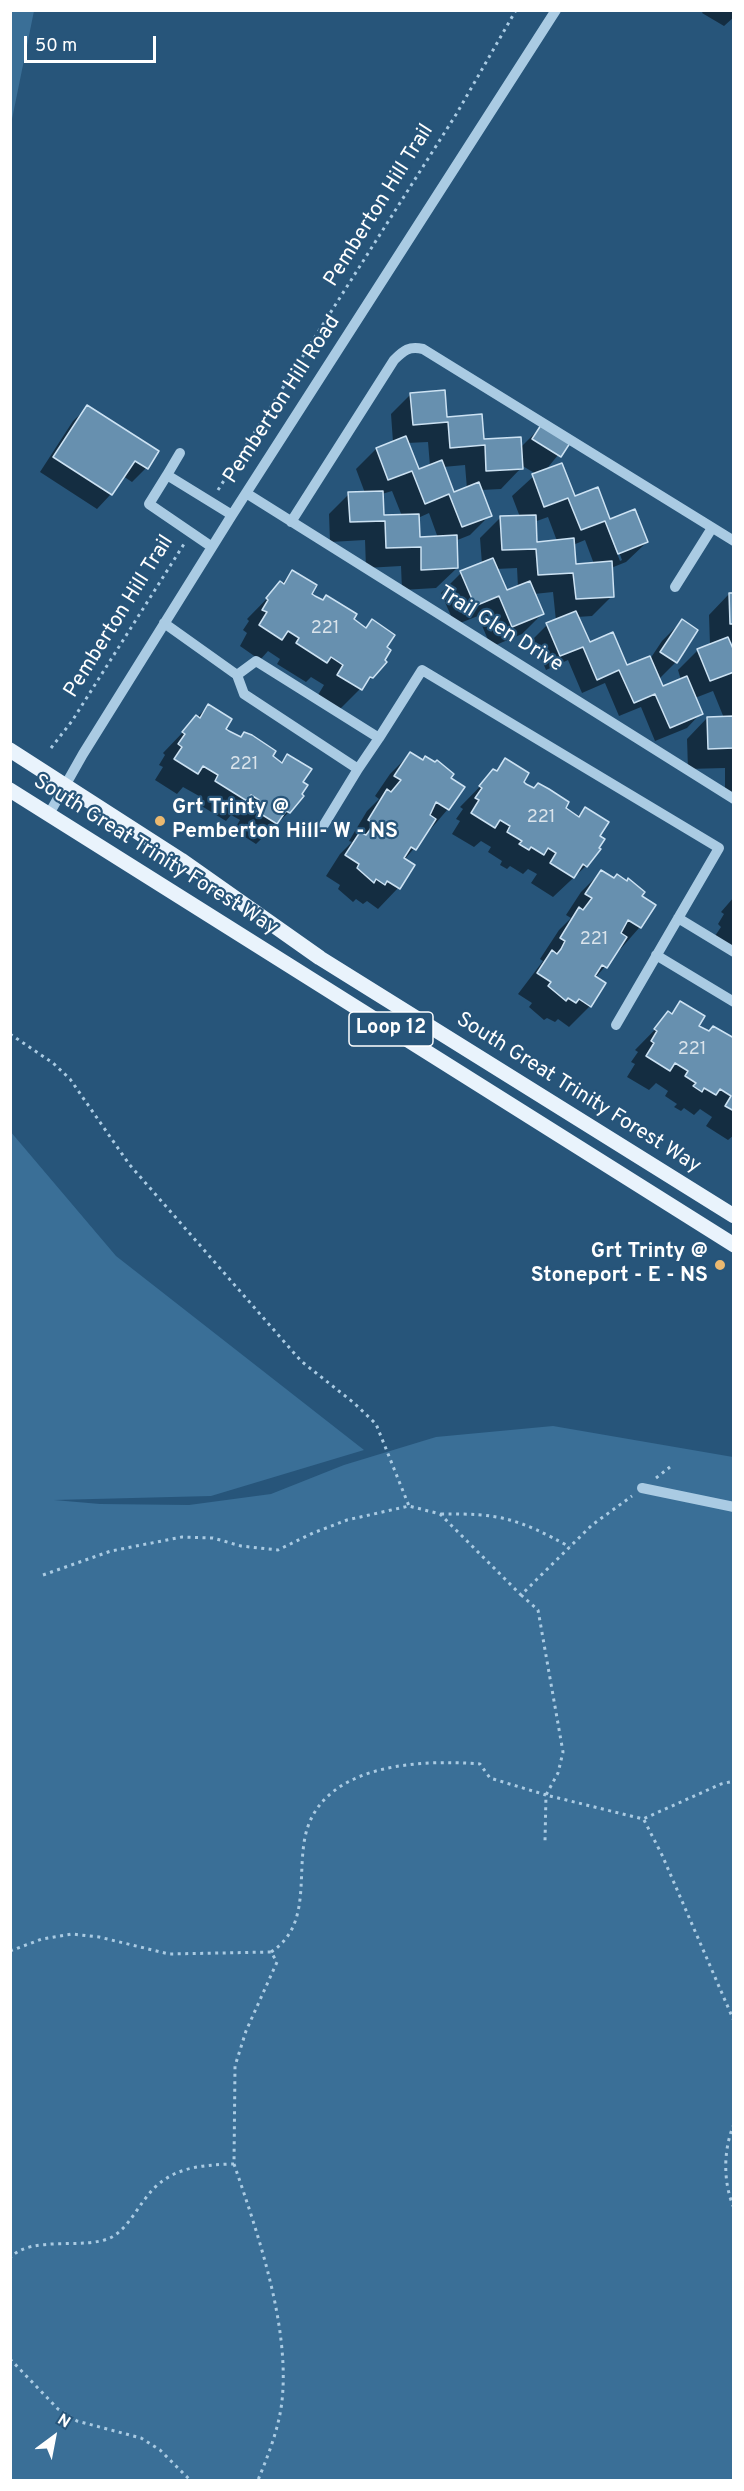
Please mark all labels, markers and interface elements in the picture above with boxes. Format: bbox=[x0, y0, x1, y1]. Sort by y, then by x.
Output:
scale bar bbox=[27, 24, 159, 62]
text: 50 m bbox=[35, 35, 77, 58]
street label: Pemberton Hill Trail bbox=[320, 120, 440, 292]
street label: Pemberton Hill Road bbox=[219, 311, 347, 489]
street label: Pemberton Hill Trail bbox=[60, 531, 180, 703]
street label: Trail Glen Drive bbox=[433, 581, 567, 679]
house number: 221 bbox=[311, 618, 339, 640]
house number: 221 bbox=[230, 754, 258, 776]
street label: South Great Trinity Forest Way bbox=[28, 770, 282, 942]
place label: Grt Trinty @ Pemberton Hill- W - NS bbox=[172, 796, 398, 846]
house number: 221 bbox=[527, 807, 555, 829]
marker: Grt Trinty @ Pemberton Hill- W - NS bbox=[153, 814, 167, 828]
house number: 221 bbox=[580, 929, 608, 951]
street label: South Great Trinity Forest Way bbox=[451, 1008, 705, 1180]
road number: Loop 12 bbox=[349, 1012, 433, 1046]
house number: 221 bbox=[678, 1039, 706, 1061]
place label: Grt Trinty @ Stoneport - E - NS bbox=[531, 1240, 708, 1290]
marker: Grt Trinty @ Stoneport - E - NS bbox=[713, 1258, 727, 1272]
north arrow bbox=[24, 2407, 84, 2467]
text: N bbox=[53, 2410, 74, 2433]

